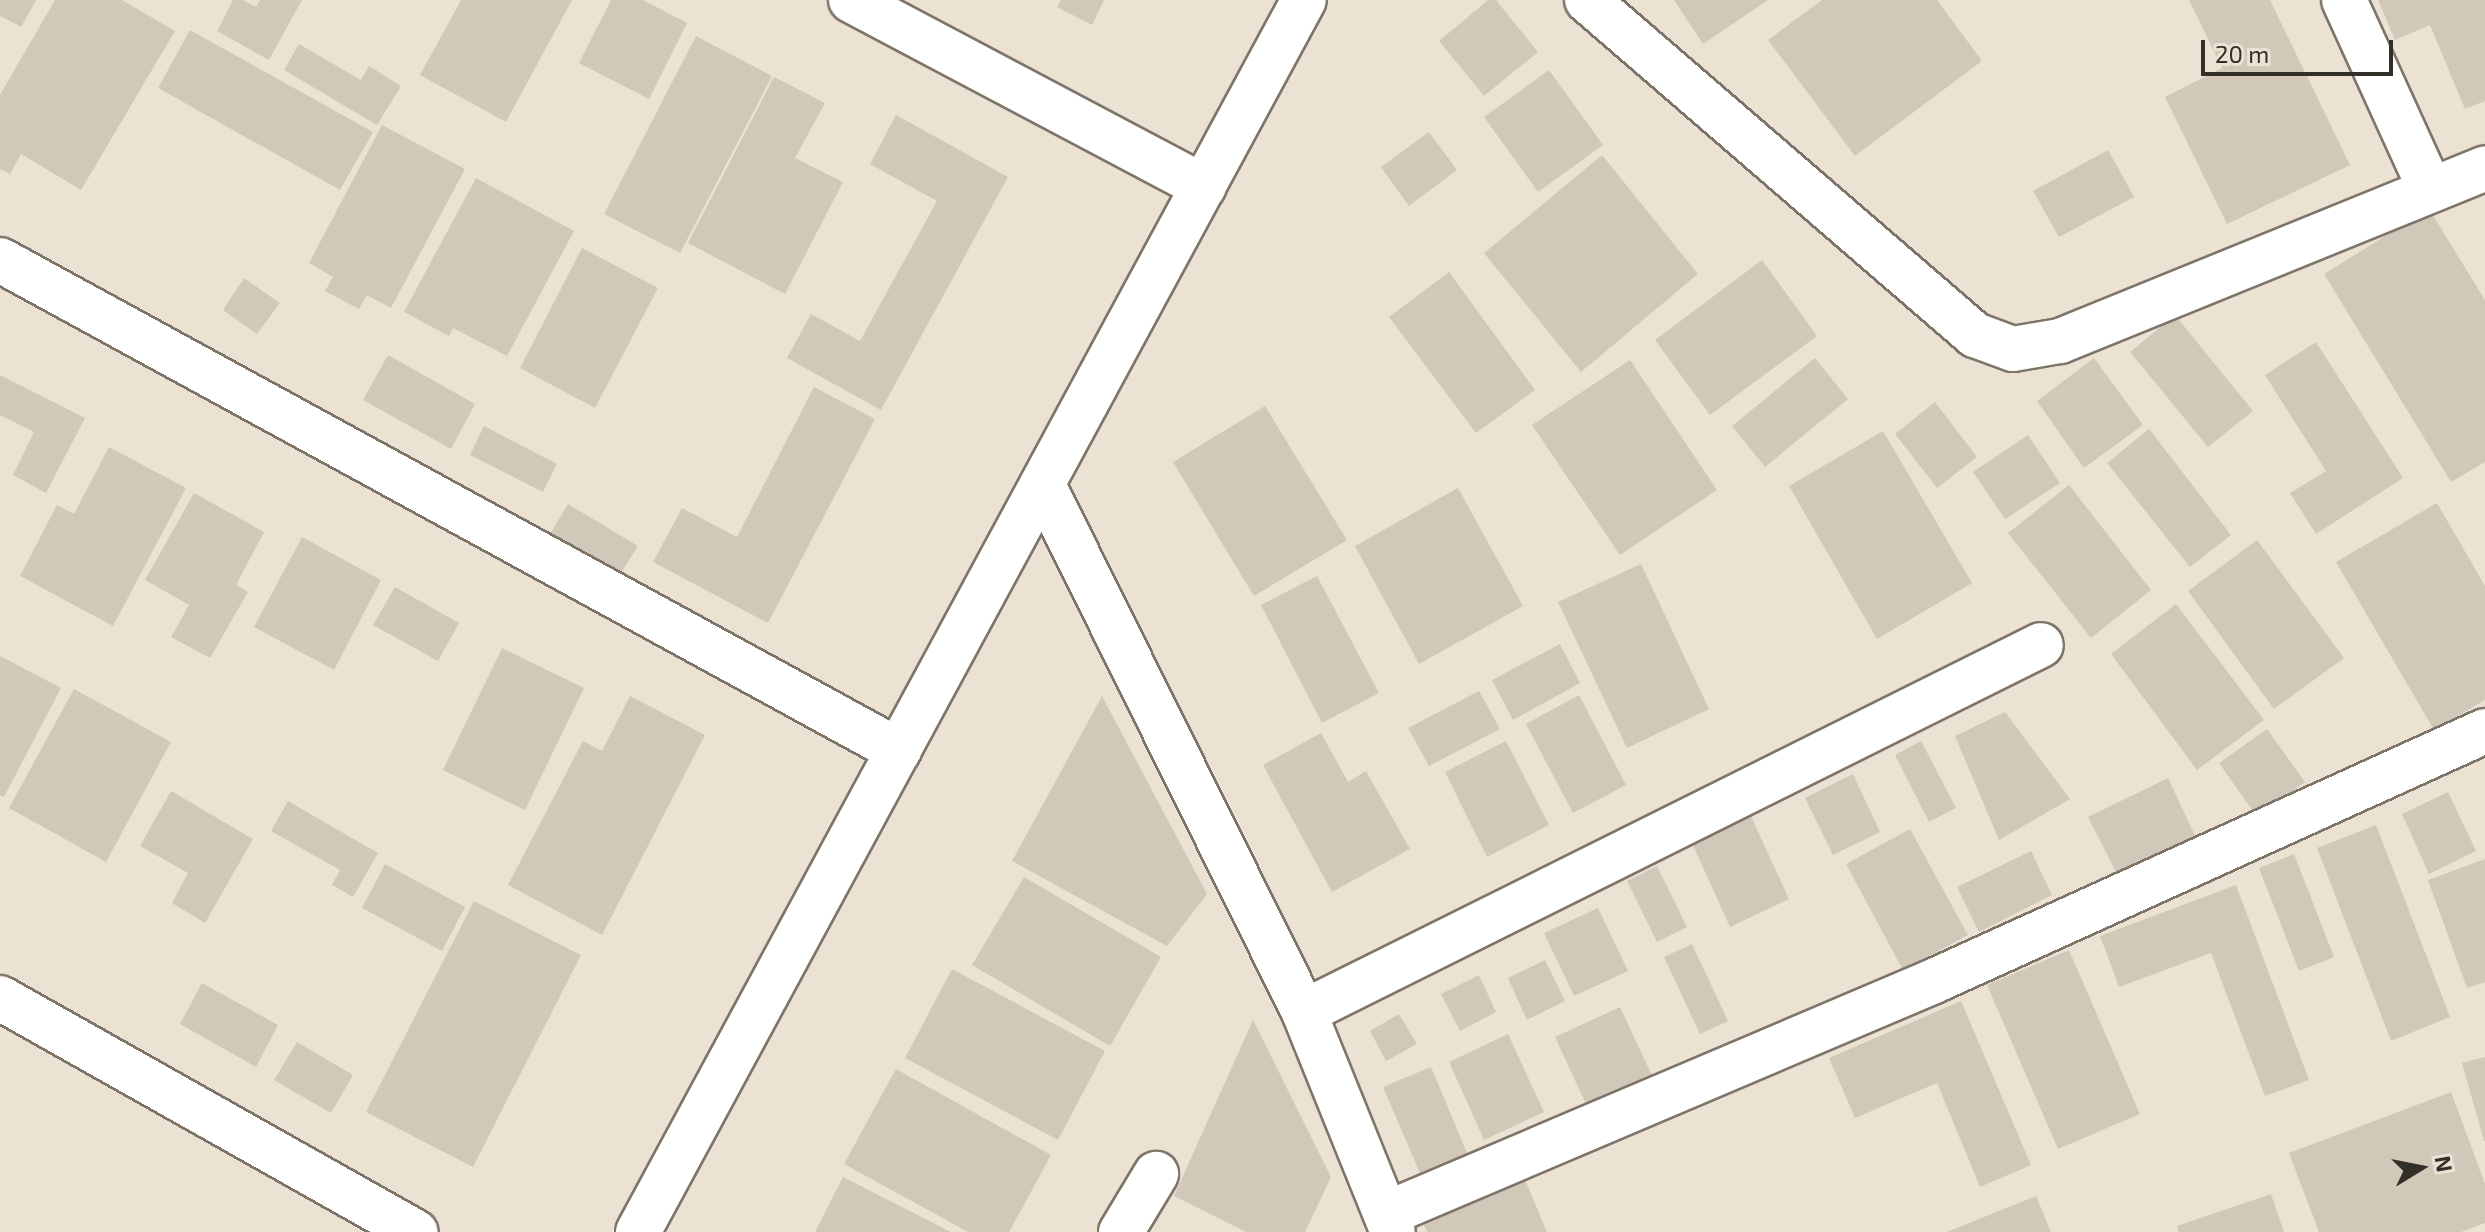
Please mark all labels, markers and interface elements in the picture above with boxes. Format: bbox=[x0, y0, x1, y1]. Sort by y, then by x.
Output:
scale bar bbox=[2205, 24, 2397, 74]
text: 20 m bbox=[2215, 39, 2269, 68]
north arrow bbox=[2381, 1128, 2461, 1208]
text: N bbox=[2430, 1154, 2459, 1174]

